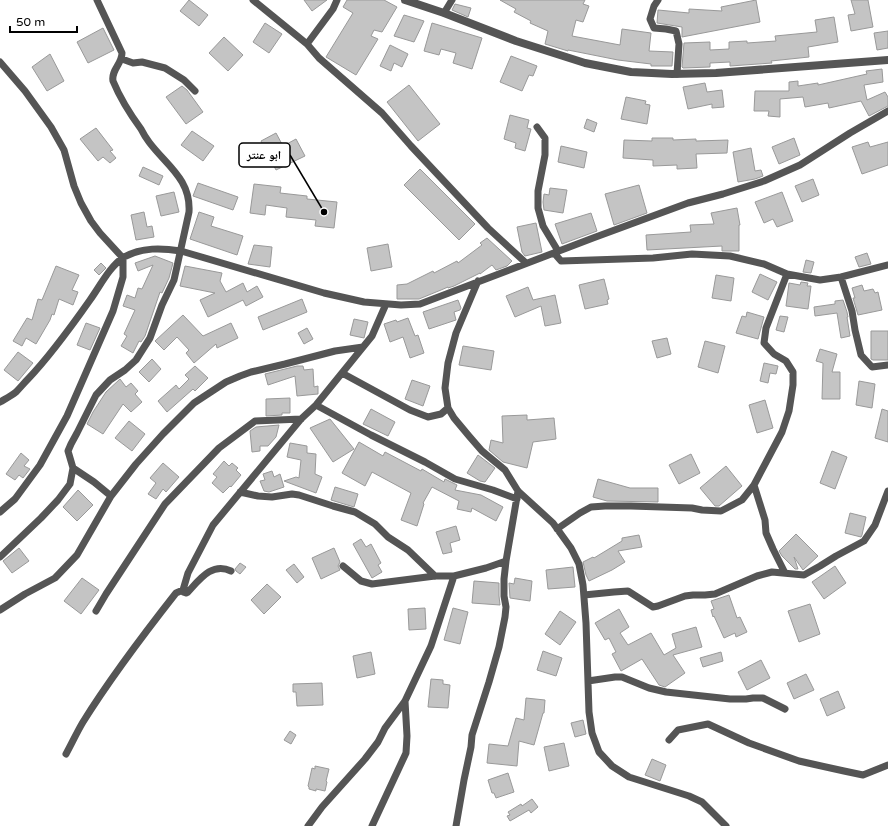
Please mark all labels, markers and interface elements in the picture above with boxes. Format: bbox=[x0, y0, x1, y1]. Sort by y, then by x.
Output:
scale bar bbox=[10, 8, 77, 34]
text: 50 m bbox=[16, 15, 45, 29]
callout: ابو عنتر bbox=[239, 143, 290, 167]
text: ابو عنتر bbox=[246, 148, 281, 162]

